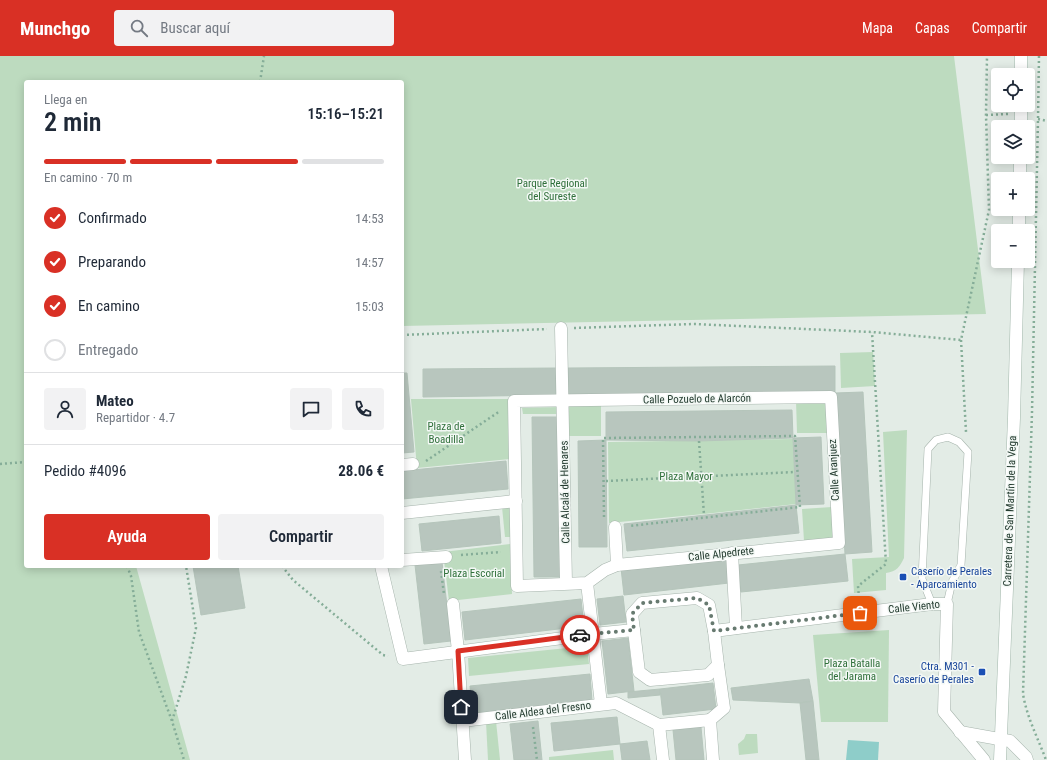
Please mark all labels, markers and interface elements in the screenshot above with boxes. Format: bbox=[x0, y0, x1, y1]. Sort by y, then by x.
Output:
search box bbox=[114, 10, 394, 46]
text: Munchgo bbox=[20, 17, 90, 40]
icon: search bbox=[128, 17, 150, 39]
text: Buscar aquí bbox=[160, 19, 230, 37]
text: Mapa bbox=[862, 20, 893, 36]
text: Capas bbox=[915, 20, 950, 36]
text: Compartir bbox=[972, 20, 1027, 36]
map controls bbox=[991, 68, 1035, 268]
button: locate bbox=[991, 68, 1035, 112]
text: Llega en bbox=[44, 92, 87, 107]
text: 15:16–15:21 bbox=[307, 105, 384, 123]
text: 2 min bbox=[44, 107, 102, 137]
button: layers bbox=[991, 120, 1035, 164]
text: En camino · 70 m bbox=[44, 170, 132, 185]
button: + bbox=[991, 172, 1035, 216]
park label: Parque Regional del Sureste bbox=[517, 177, 587, 203]
icon: check bbox=[44, 207, 66, 229]
text: Confirmado bbox=[78, 209, 147, 227]
text: 14:53 bbox=[355, 211, 384, 226]
button: − bbox=[991, 224, 1035, 268]
icon: check bbox=[44, 251, 66, 273]
text: Preparando bbox=[78, 253, 146, 271]
text: 14:57 bbox=[355, 255, 384, 270]
icon: check bbox=[44, 295, 66, 317]
text: En camino bbox=[78, 297, 140, 315]
text: 15:03 bbox=[355, 299, 384, 314]
text: Entregado bbox=[78, 341, 138, 359]
button: person bbox=[44, 388, 86, 430]
button: chat bbox=[290, 388, 332, 430]
button: phone bbox=[342, 388, 384, 430]
text: Mateo bbox=[96, 392, 134, 410]
street label: Calle Pozuelo de Alarcón bbox=[643, 392, 751, 406]
text: Repartidor · 4.7 bbox=[96, 410, 175, 425]
park label: Plaza de Boadilla bbox=[427, 420, 465, 446]
street label: Carretera de San Martín de la Vega bbox=[1001, 435, 1019, 587]
street label: Calle Aranjuez bbox=[826, 438, 842, 501]
street label: Calle Alcalá de Henares bbox=[558, 440, 572, 544]
text: Pedido #4096 bbox=[44, 462, 126, 480]
text: 28.06 € bbox=[338, 462, 384, 480]
park label: Plaza Mayor bbox=[659, 470, 713, 483]
button: Ayuda bbox=[44, 514, 210, 560]
button: Compartir bbox=[218, 514, 384, 560]
street label: Calle Alpedrete bbox=[688, 544, 754, 564]
place label: Caserío de Perales - Aparcamiento bbox=[911, 565, 992, 591]
park label: Plaza Escorial bbox=[443, 567, 505, 580]
marker: Caserío de Perales - Aparcamiento bbox=[898, 572, 908, 582]
pin bbox=[843, 596, 877, 630]
street label: Calle Viento bbox=[887, 598, 941, 616]
icon: bag bbox=[849, 602, 871, 624]
courier bbox=[560, 615, 600, 655]
icon: car bbox=[569, 624, 591, 646]
park label: Plaza Batalla del Jarama bbox=[824, 657, 880, 683]
place label: Ctra. M301 - Caserío de Perales bbox=[893, 660, 974, 686]
marker: Ctra. M301 - Caserío de Perales bbox=[977, 667, 987, 677]
pin bbox=[444, 690, 478, 724]
icon: home bbox=[450, 696, 472, 718]
street label: Calle Aldea del Fresno bbox=[494, 699, 592, 723]

